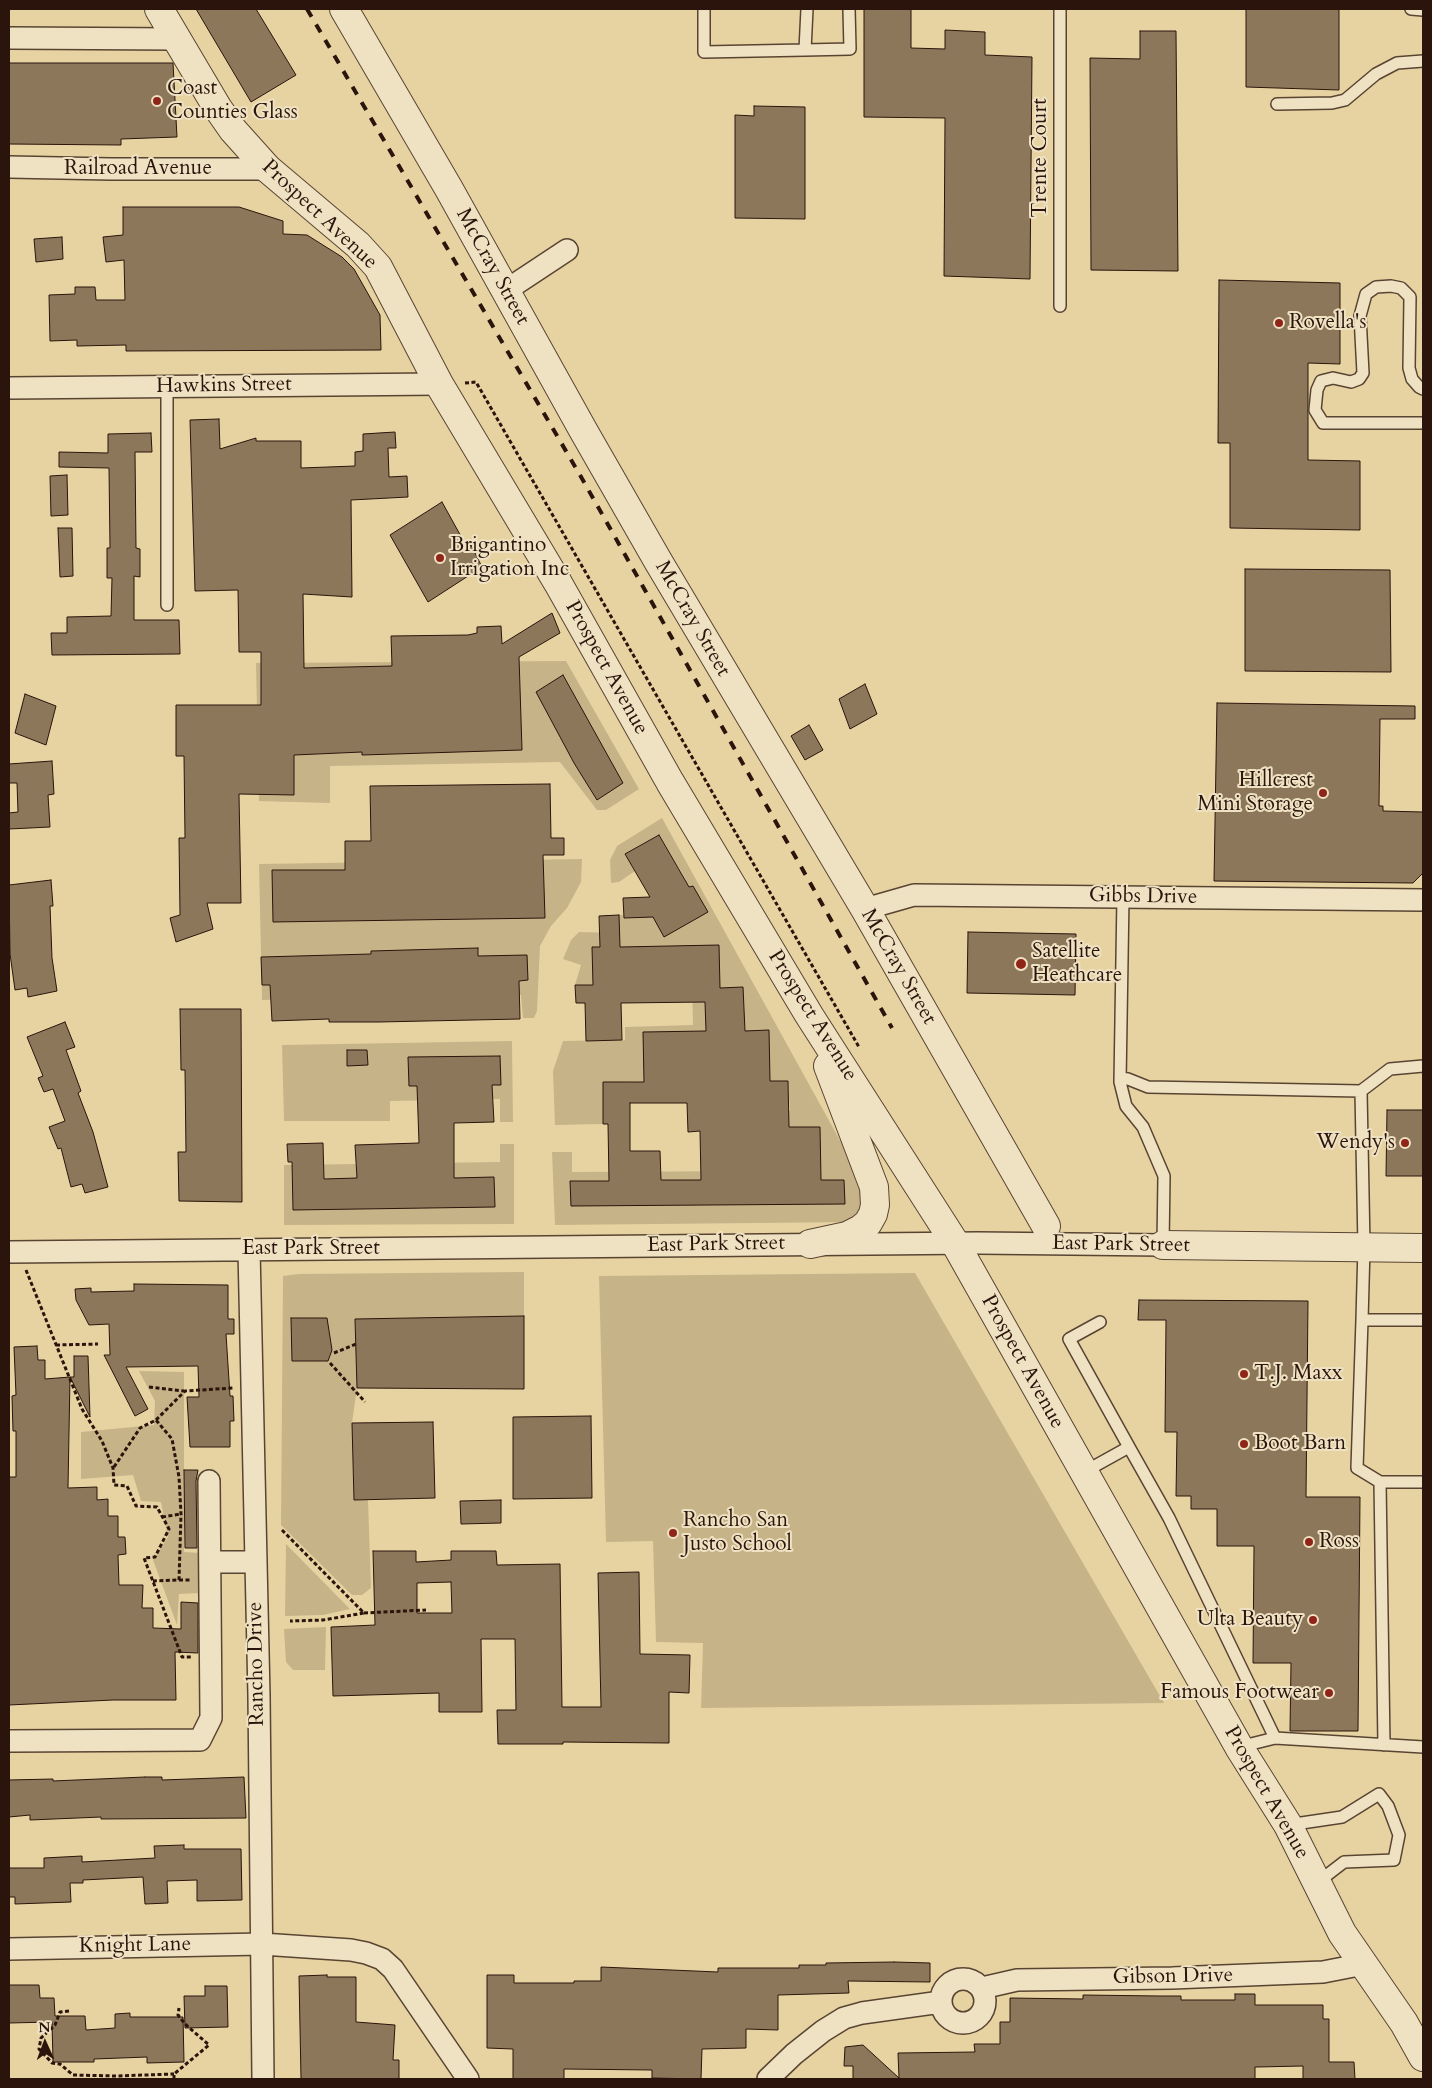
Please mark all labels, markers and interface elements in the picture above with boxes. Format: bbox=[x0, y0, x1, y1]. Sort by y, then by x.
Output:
place label: Coast Counties Glass bbox=[167, 76, 298, 126]
marker: Coast Counties Glass bbox=[151, 95, 163, 107]
street label: Trente Court bbox=[1028, 98, 1054, 218]
street label: Prospect Avenue bbox=[256, 155, 382, 275]
street label: Railroad Avenue bbox=[64, 156, 212, 182]
street label: McCray Street bbox=[450, 204, 534, 330]
place label: Rovella's bbox=[1289, 310, 1367, 336]
marker: Rovella's bbox=[1273, 317, 1285, 329]
street label: Hawkins Street bbox=[156, 372, 292, 400]
place label: Brigantino Irrigation Inc bbox=[450, 533, 569, 583]
marker: Brigantino Irrigation Inc bbox=[434, 552, 446, 564]
street label: McCray Street bbox=[649, 557, 735, 681]
street label: Prospect Avenue bbox=[559, 597, 653, 739]
place label: Hillcrest Mini Storage bbox=[1197, 768, 1313, 818]
marker: Hillcrest Mini Storage bbox=[1317, 787, 1329, 799]
street label: Gibbs Drive bbox=[1089, 883, 1197, 911]
street label: McCray Street bbox=[855, 905, 941, 1029]
place label: Satellite Heathcare bbox=[1032, 939, 1122, 989]
street label: Prospect Avenue bbox=[762, 946, 862, 1086]
marker: Satellite Heathcare bbox=[1014, 957, 1028, 971]
place label: Wendy's bbox=[1316, 1130, 1395, 1156]
marker: Wendy's bbox=[1399, 1137, 1411, 1149]
street label: East Park Street bbox=[647, 1231, 785, 1259]
street label: East Park Street bbox=[1052, 1231, 1190, 1259]
street label: East Park Street bbox=[242, 1236, 380, 1262]
street label: Prospect Avenue bbox=[975, 1291, 1069, 1433]
place label: T.J. Maxx bbox=[1254, 1361, 1343, 1387]
marker: T.J. Maxx bbox=[1238, 1368, 1250, 1380]
place label: Boot Barn bbox=[1254, 1431, 1346, 1457]
marker: Boot Barn bbox=[1238, 1438, 1250, 1450]
place label: Rancho San Justo School bbox=[683, 1508, 792, 1558]
marker: Rancho San Justo School bbox=[667, 1527, 679, 1539]
place label: Ross bbox=[1319, 1529, 1359, 1555]
marker: Ross bbox=[1303, 1536, 1315, 1548]
street label: Rancho Drive bbox=[243, 1602, 271, 1726]
place label: Ulta Beauty bbox=[1197, 1607, 1303, 1633]
marker: Ulta Beauty bbox=[1307, 1614, 1319, 1626]
place label: Famous Footwear bbox=[1160, 1680, 1319, 1706]
marker: Famous Footwear bbox=[1323, 1687, 1335, 1699]
street label: Prospect Avenue bbox=[1218, 1722, 1314, 1864]
street label: Knight Lane bbox=[79, 1932, 191, 1960]
street label: Gibson Drive bbox=[1113, 1963, 1233, 1991]
north arrow bbox=[20, 2018, 70, 2068]
text: N bbox=[38, 2018, 51, 2037]

